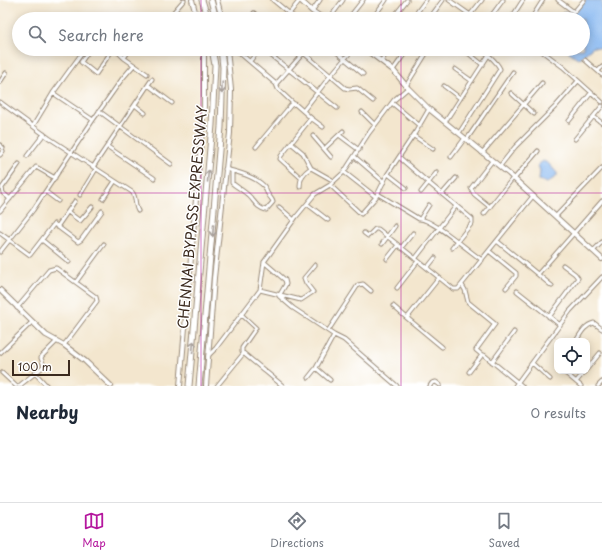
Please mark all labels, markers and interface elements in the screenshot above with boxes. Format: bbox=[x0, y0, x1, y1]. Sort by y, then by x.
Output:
search box bbox=[12, 12, 590, 56]
icon: search bbox=[26, 23, 48, 45]
text: Search here bbox=[58, 23, 144, 46]
one-way arrow bbox=[219, 81, 226, 94]
street label: CHENNAI BYPASS EXPRESSWAY bbox=[172, 104, 212, 330]
one-way arrow bbox=[204, 170, 211, 183]
one-way arrow bbox=[209, 224, 216, 237]
map controls bbox=[554, 338, 590, 374]
button: locate bbox=[554, 338, 590, 374]
one-way arrow bbox=[189, 341, 197, 354]
scale bar bbox=[12, 358, 70, 377]
text: 100 m bbox=[18, 358, 52, 375]
text: Nearby bbox=[16, 399, 78, 425]
text: 0 results bbox=[531, 403, 586, 422]
tab: Map bbox=[82, 510, 106, 551]
tab: Directions bbox=[270, 510, 324, 551]
tab: Saved bbox=[488, 510, 520, 551]

